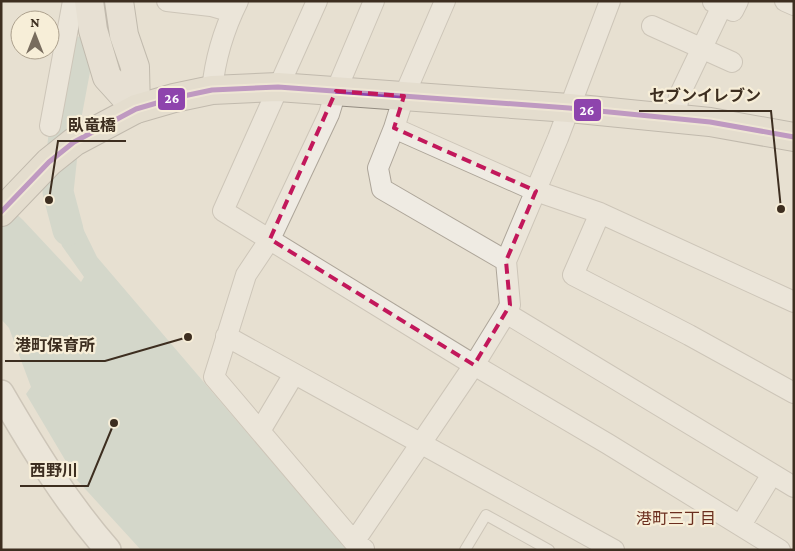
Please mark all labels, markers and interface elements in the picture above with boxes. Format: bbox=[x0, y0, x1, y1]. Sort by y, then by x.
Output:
north arrow bbox=[10, 10, 60, 60]
text: N bbox=[30, 14, 40, 30]
callout: セブンイレブン bbox=[639, 80, 771, 111]
line badge: 26 bbox=[157, 87, 186, 111]
text: セブンイレブン bbox=[649, 87, 761, 104]
text: 26 bbox=[165, 90, 179, 106]
line badge: 26 bbox=[573, 98, 602, 122]
text: 26 bbox=[580, 102, 594, 118]
callout: 臥竜橋 bbox=[58, 110, 126, 141]
text: 臥竜橋 bbox=[68, 117, 116, 134]
callout: 港町保育所 bbox=[5, 330, 105, 361]
text: 港町保育所 bbox=[15, 337, 95, 354]
callout: 西野川 bbox=[20, 455, 88, 486]
text: 西野川 bbox=[30, 462, 78, 479]
district label: 港町三丁目 bbox=[636, 510, 716, 527]

